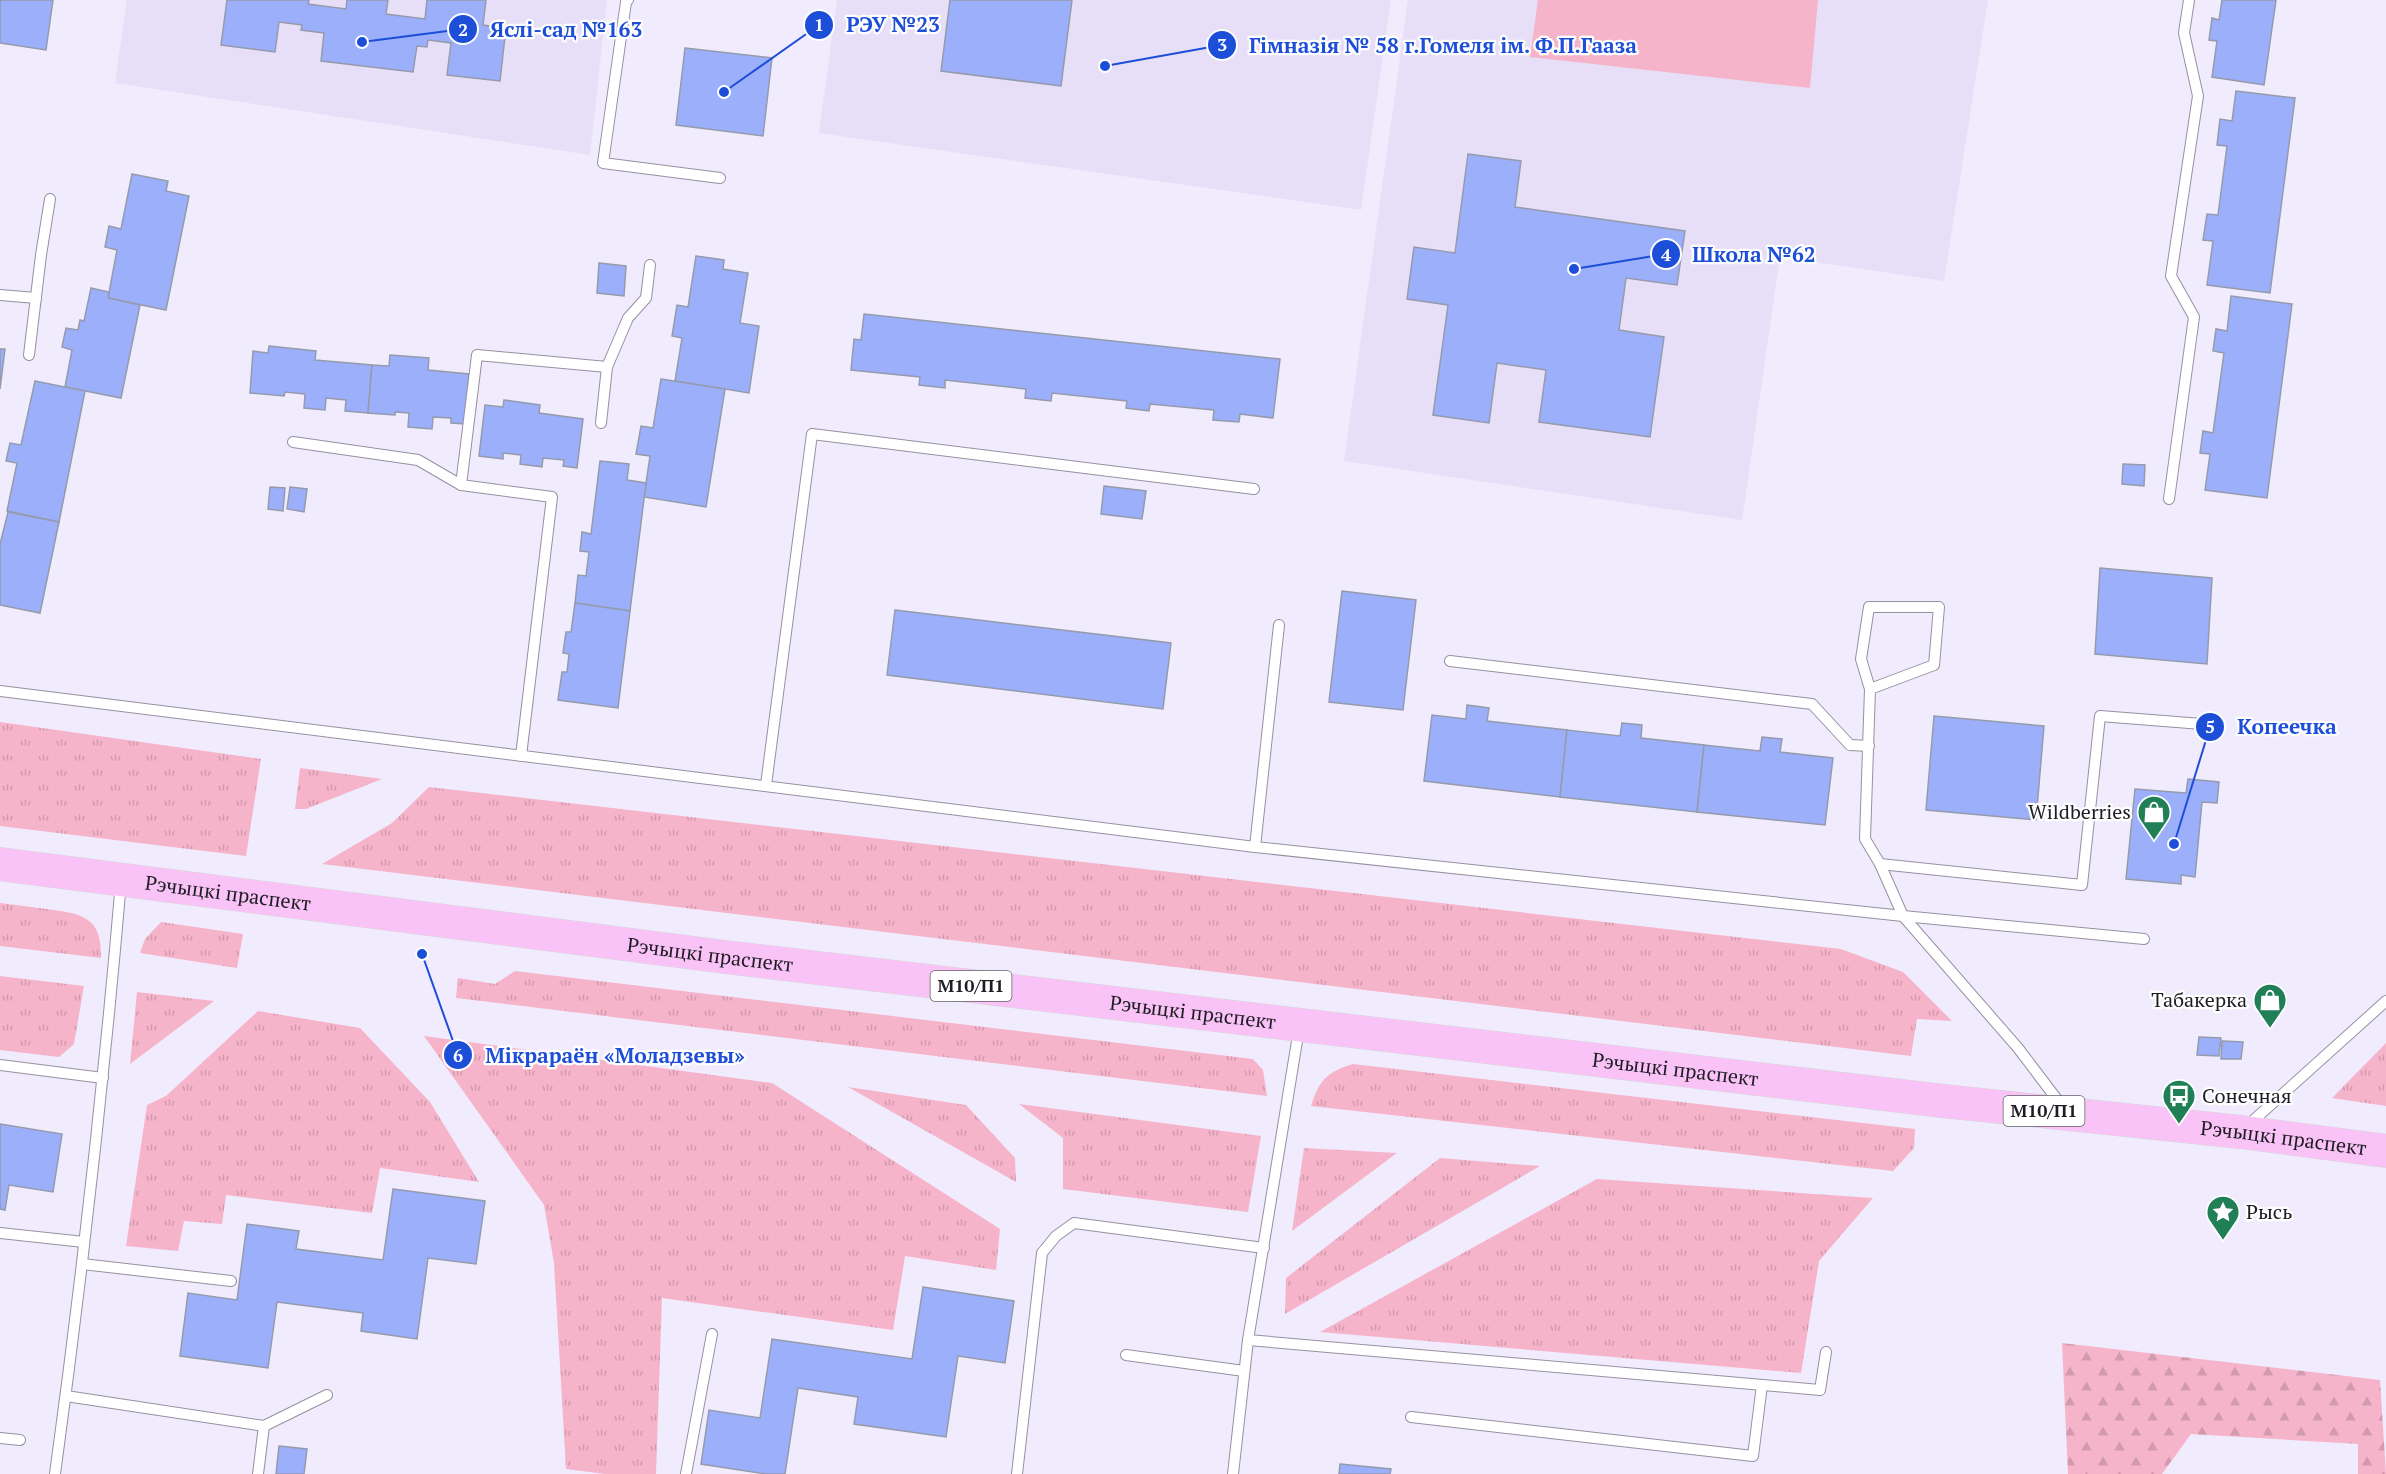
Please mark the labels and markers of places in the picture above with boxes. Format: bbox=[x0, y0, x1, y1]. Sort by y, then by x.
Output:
callout: РЭУ №23 bbox=[804, 5, 952, 44]
callout: Яслі-сад №163 bbox=[448, 10, 654, 49]
callout: Гімназія № 58 г.Гомеля ім. Ф.П.Гааза bbox=[1207, 26, 1650, 65]
callout: Школа №62 bbox=[1651, 235, 1828, 274]
callout: Копеечка bbox=[2195, 707, 2349, 746]
shop icon: Wildberries bbox=[2136, 794, 2172, 841]
place label: Wildberries bbox=[2028, 798, 2131, 825]
shop icon: Табакерка bbox=[2252, 982, 2288, 1029]
place label: Табакерка bbox=[2151, 986, 2247, 1013]
callout: Мікрараён «Моладзевы» bbox=[443, 1036, 757, 1075]
bus stop icon: Сонечная bbox=[2161, 1078, 2197, 1125]
place label: Сонечная bbox=[2202, 1082, 2291, 1109]
place icon: Рысь bbox=[2205, 1194, 2241, 1241]
place label: Рысь bbox=[2246, 1198, 2292, 1225]

